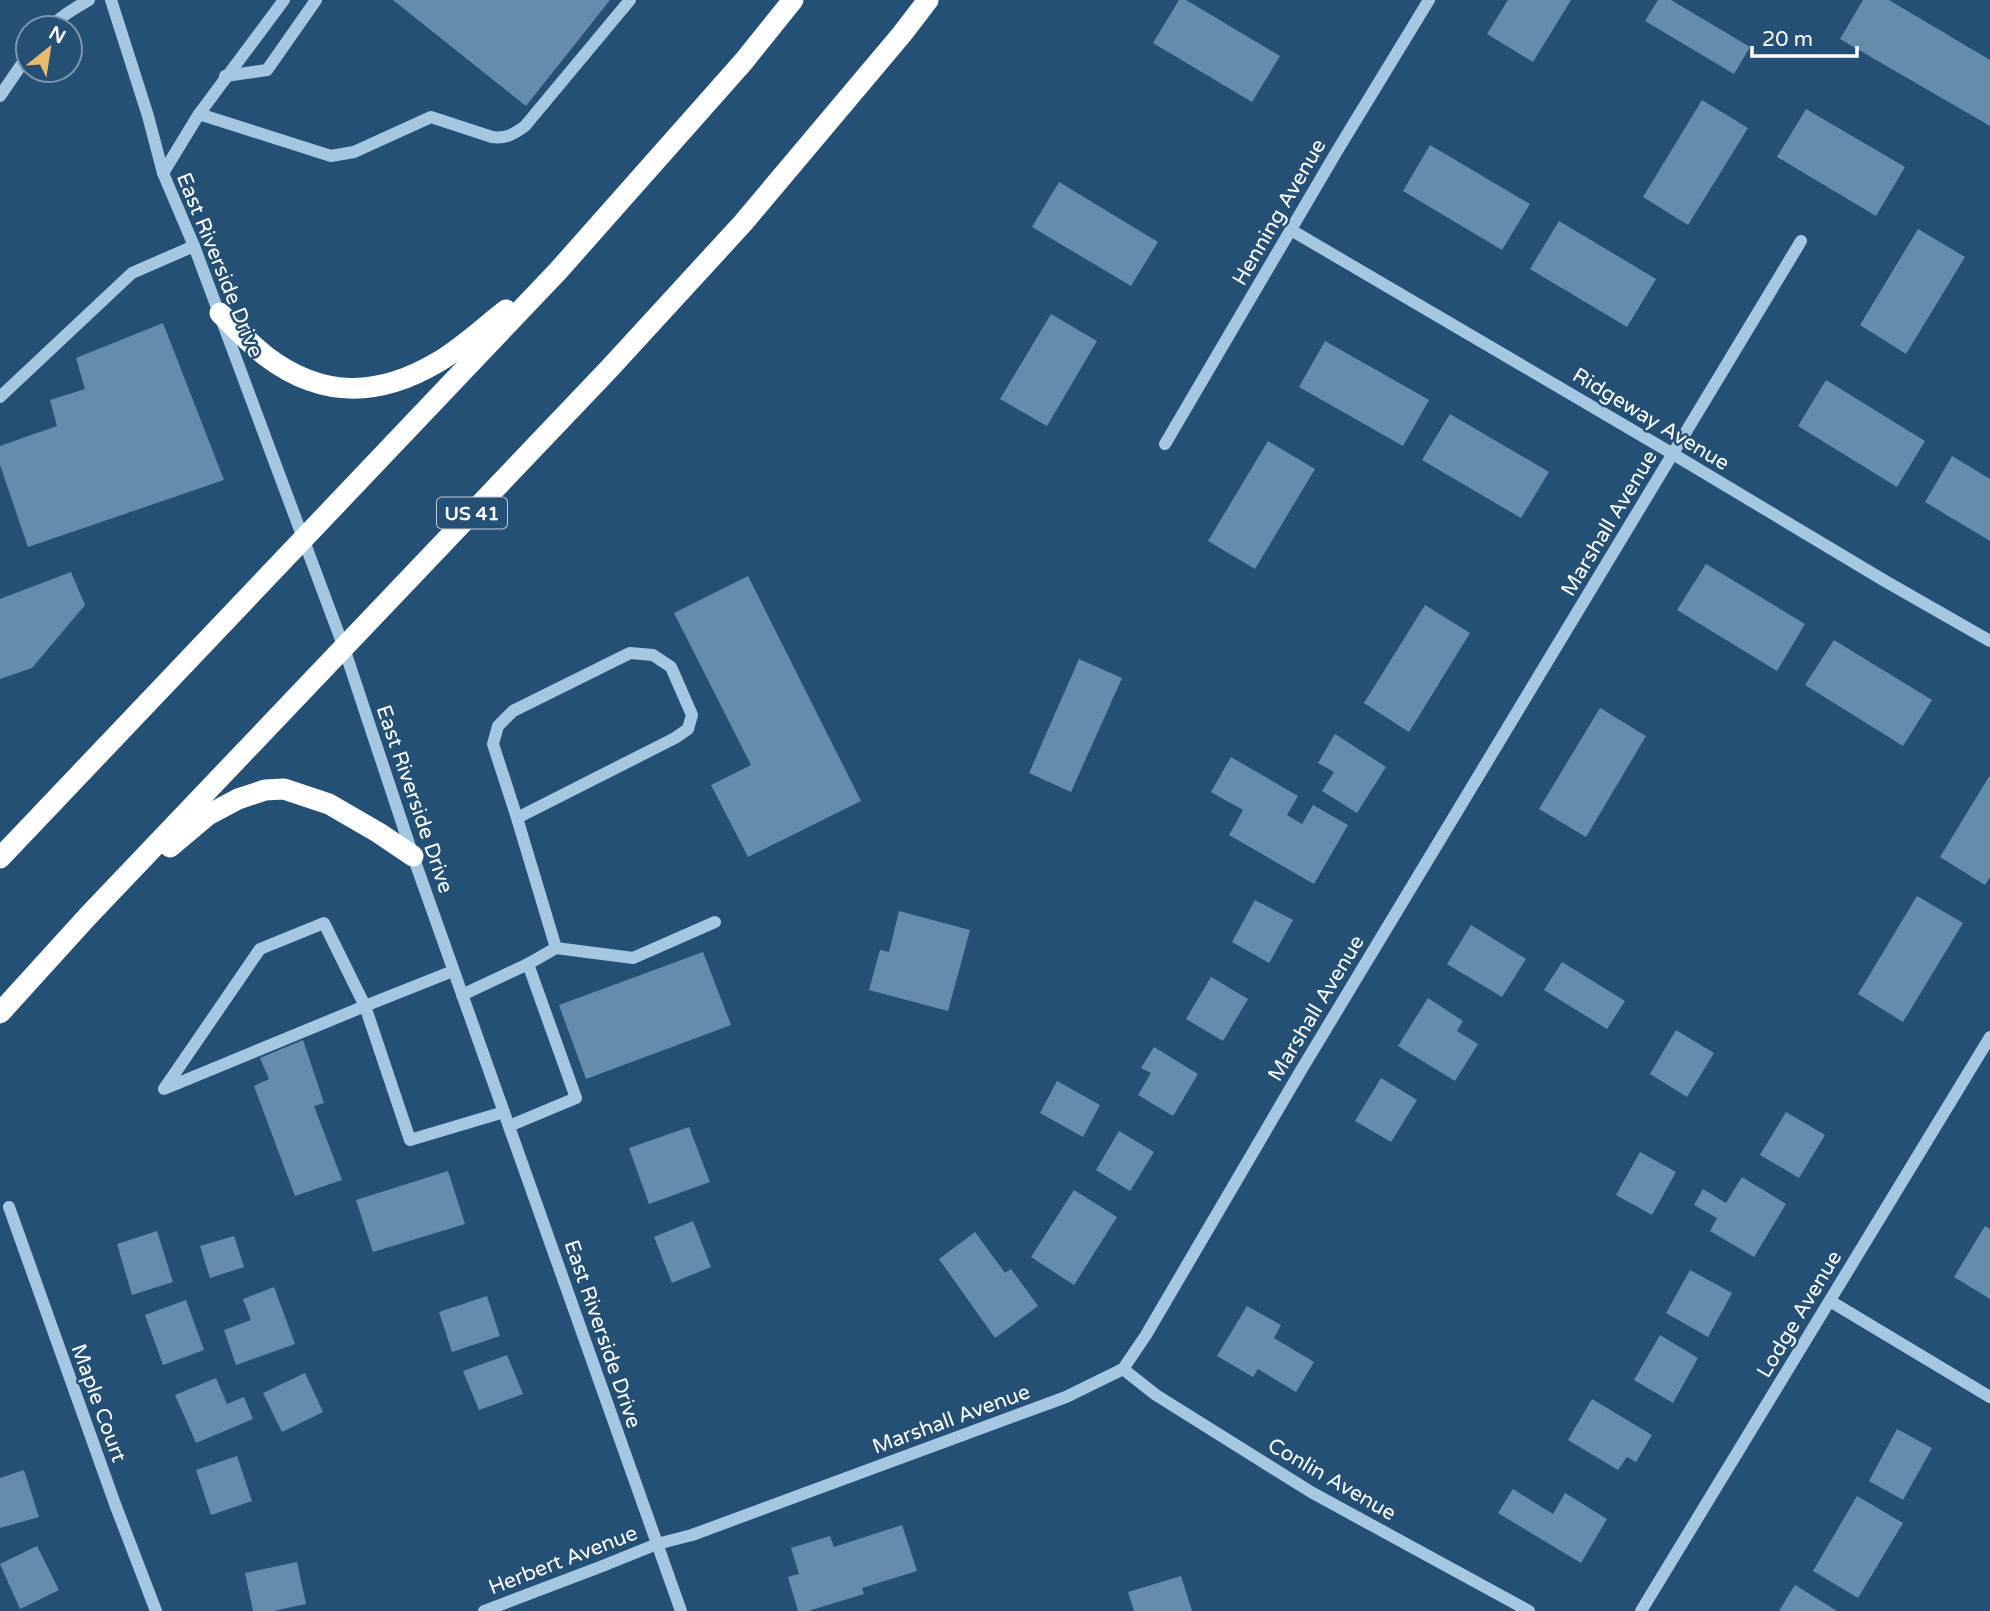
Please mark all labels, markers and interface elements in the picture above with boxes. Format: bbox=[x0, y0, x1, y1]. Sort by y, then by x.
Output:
north arrow bbox=[14, 14, 84, 84]
scale bar bbox=[1752, 14, 1857, 58]
text: N bbox=[45, 22, 69, 48]
text: 20 m bbox=[1762, 27, 1813, 52]
street label: Henning Avenue bbox=[1227, 134, 1332, 290]
street label: East Riverside Drive bbox=[171, 169, 268, 361]
street label: Ridgeway Avenue bbox=[1568, 363, 1734, 476]
street label: Marshall Avenue bbox=[1556, 446, 1663, 601]
road number: US 41 bbox=[437, 498, 507, 528]
street label: East Riverside Drive bbox=[371, 702, 458, 897]
street label: Marshall Avenue bbox=[1263, 931, 1370, 1086]
street label: East Riverside Drive bbox=[559, 1237, 646, 1432]
street label: Lodge Avenue bbox=[1752, 1246, 1847, 1382]
street label: Maple Court bbox=[66, 1341, 131, 1466]
street label: Marshall Avenue bbox=[869, 1379, 1033, 1460]
street label: Conlin Avenue bbox=[1263, 1433, 1400, 1526]
street label: Herbert Avenue bbox=[485, 1521, 641, 1600]

